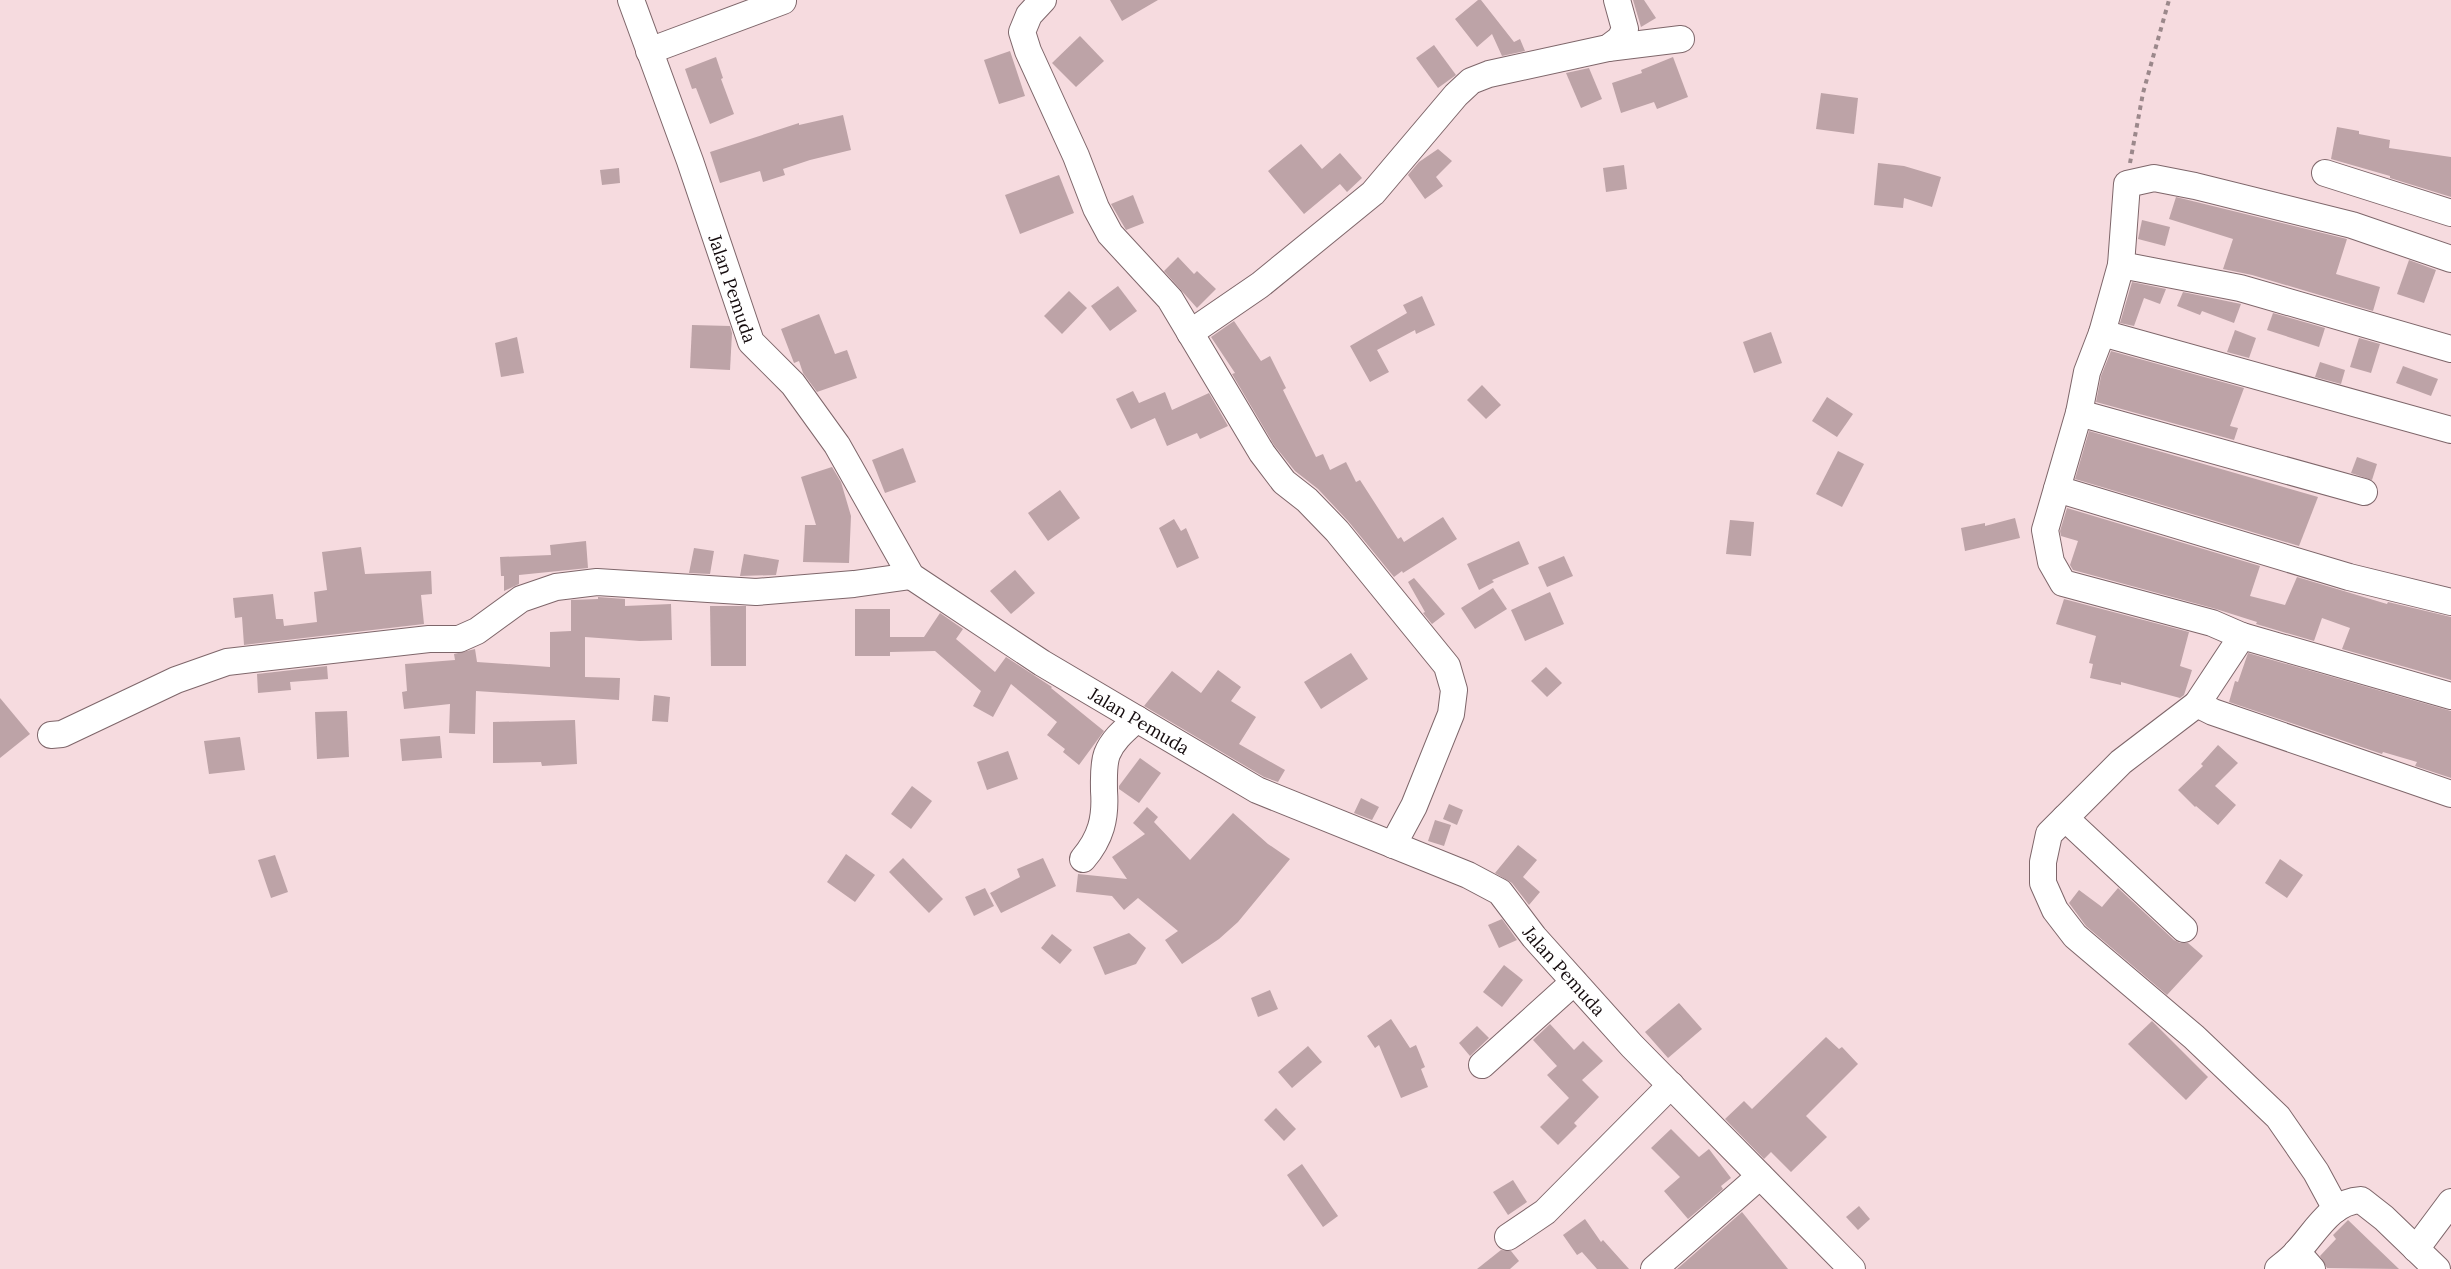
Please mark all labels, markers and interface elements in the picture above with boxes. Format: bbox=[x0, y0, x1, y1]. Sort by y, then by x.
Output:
street label: Jalan Pemuda bbox=[704, 230, 762, 346]
street label: Jalan Pemuda bbox=[1084, 681, 1194, 759]
street label: Jalan Pemuda bbox=[1518, 920, 1611, 1020]

